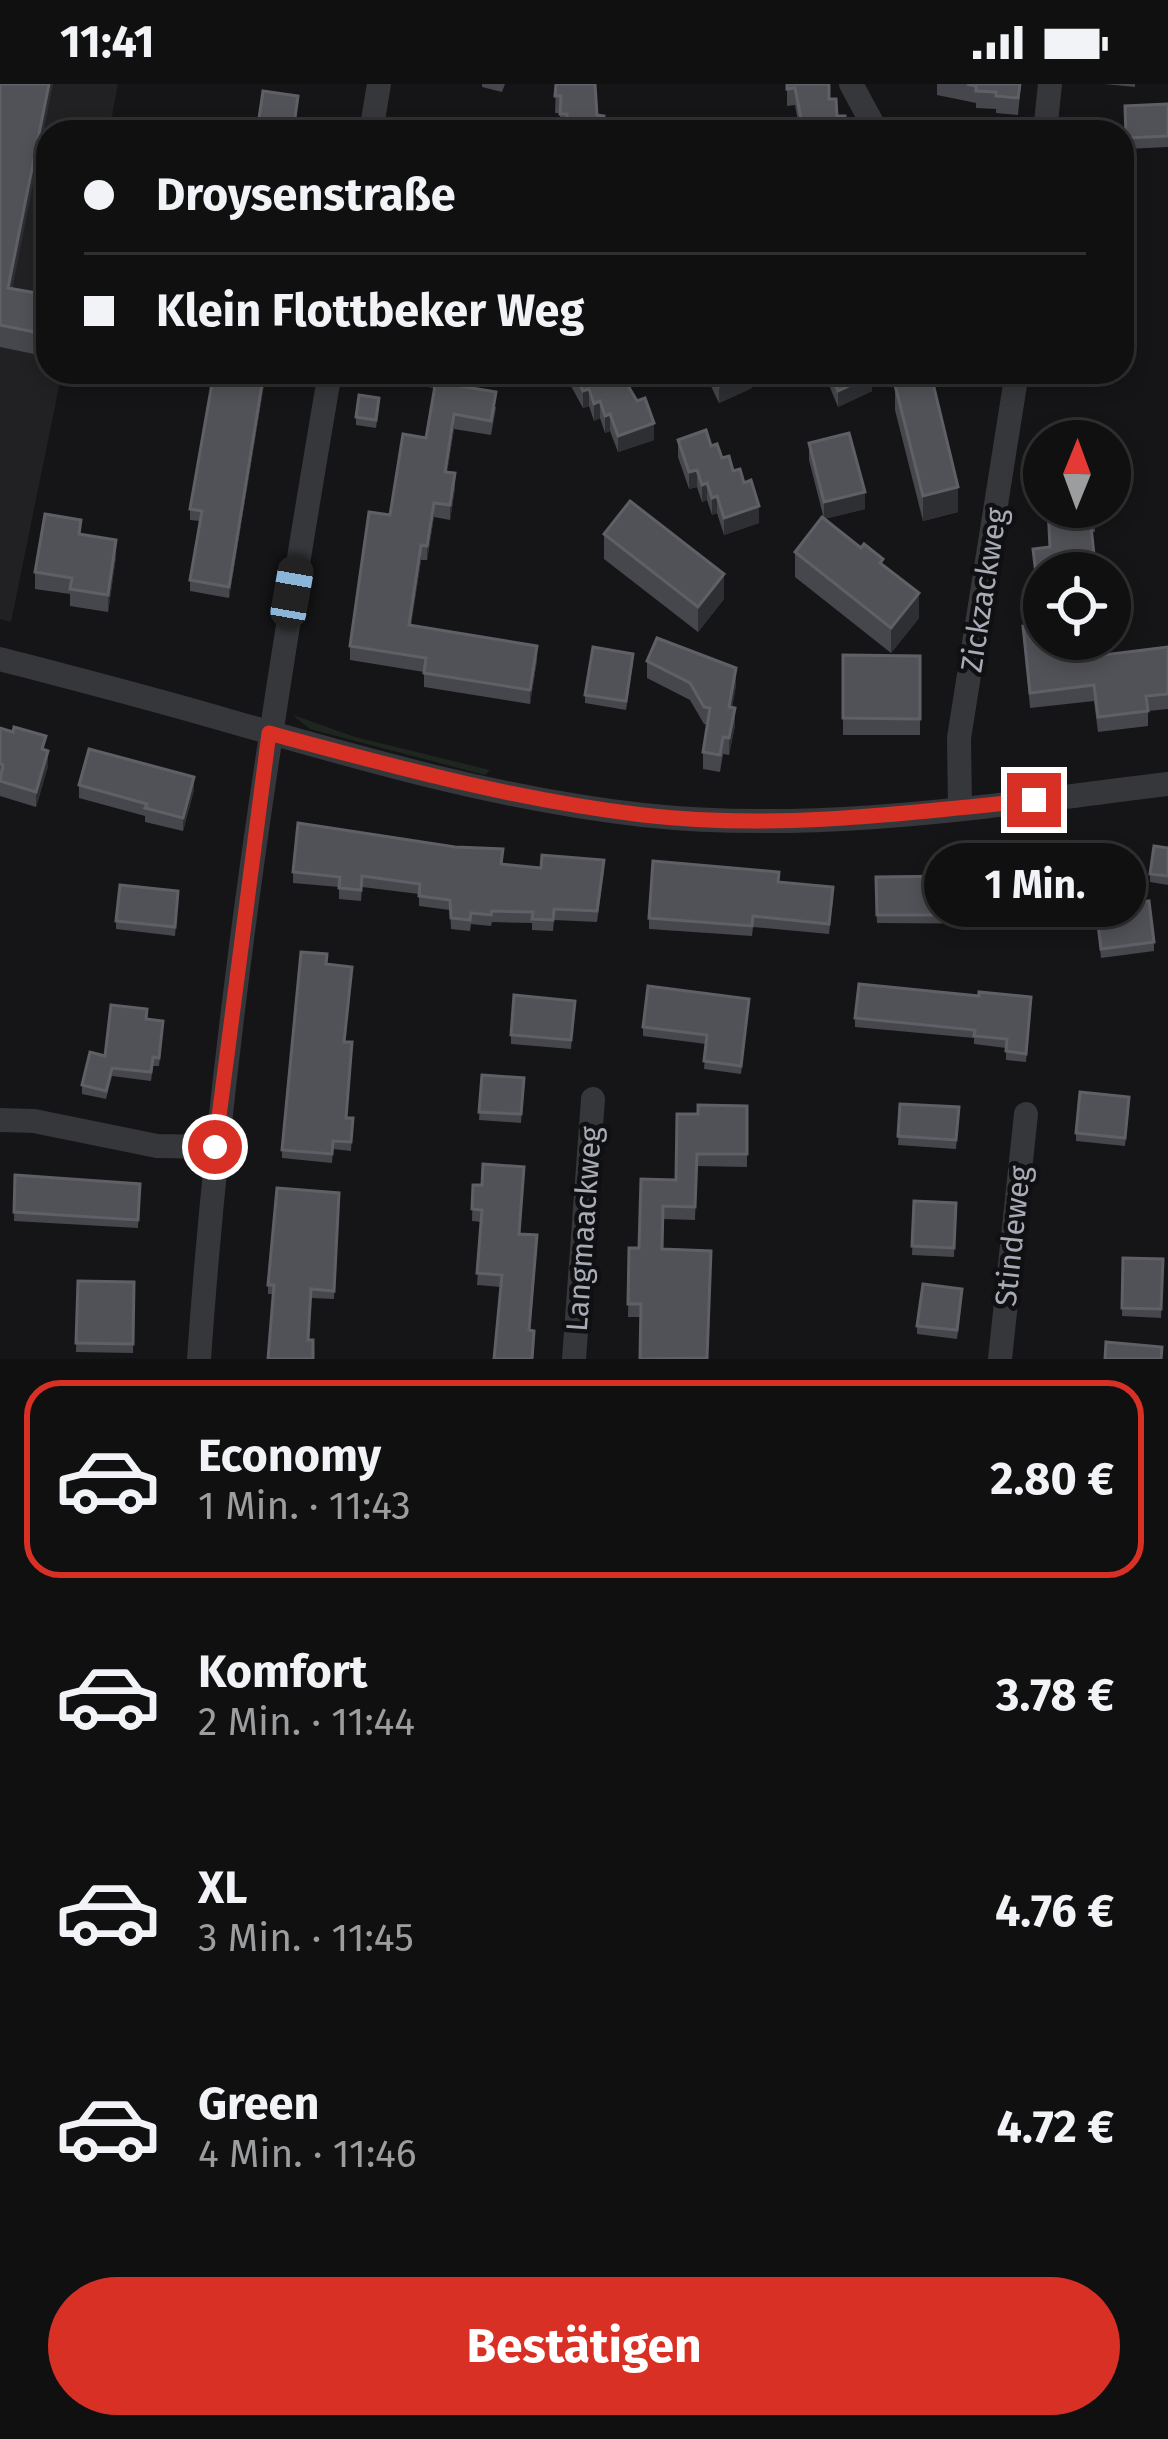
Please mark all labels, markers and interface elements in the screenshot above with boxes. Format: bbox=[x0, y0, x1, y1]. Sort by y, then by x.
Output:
text: 11:41 bbox=[60, 15, 155, 69]
text: Droysenstraße bbox=[156, 168, 456, 222]
text: Klein Flottbeker Weg bbox=[156, 284, 584, 338]
north arrow bbox=[1023, 420, 1131, 528]
map controls bbox=[1023, 420, 1131, 660]
street label: Zickzackweg bbox=[953, 505, 1015, 675]
button: locate bbox=[1023, 552, 1131, 660]
car bbox=[268, 553, 316, 631]
route end bbox=[1007, 773, 1061, 827]
callout: 1 Min. bbox=[923, 842, 1145, 926]
text: 1 Min. bbox=[985, 862, 1085, 908]
route start bbox=[188, 1120, 242, 1174]
street label: Langmaackweg bbox=[559, 1125, 609, 1333]
street label: Stindeweg bbox=[988, 1164, 1038, 1308]
icon: car bbox=[54, 1425, 162, 1533]
text: Economy bbox=[198, 1429, 381, 1483]
text: 2.80 € bbox=[990, 1452, 1114, 1506]
text: 1 Min. · 11:43 bbox=[198, 1483, 411, 1529]
icon: car bbox=[54, 1641, 162, 1749]
text: Komfort bbox=[198, 1645, 367, 1699]
text: 3.78 € bbox=[996, 1668, 1114, 1722]
text: 2 Min. · 11:44 bbox=[198, 1699, 415, 1745]
icon: car bbox=[54, 1857, 162, 1965]
text: XL bbox=[198, 1861, 247, 1915]
text: 4.76 € bbox=[995, 1884, 1114, 1938]
text: 3 Min. · 11:45 bbox=[198, 1915, 414, 1961]
icon: car bbox=[54, 2073, 162, 2181]
text: Green bbox=[198, 2077, 319, 2131]
text: 4.72 € bbox=[997, 2100, 1114, 2154]
text: 4 Min. · 11:46 bbox=[198, 2131, 417, 2177]
button: Bestätigen bbox=[48, 2277, 1120, 2415]

